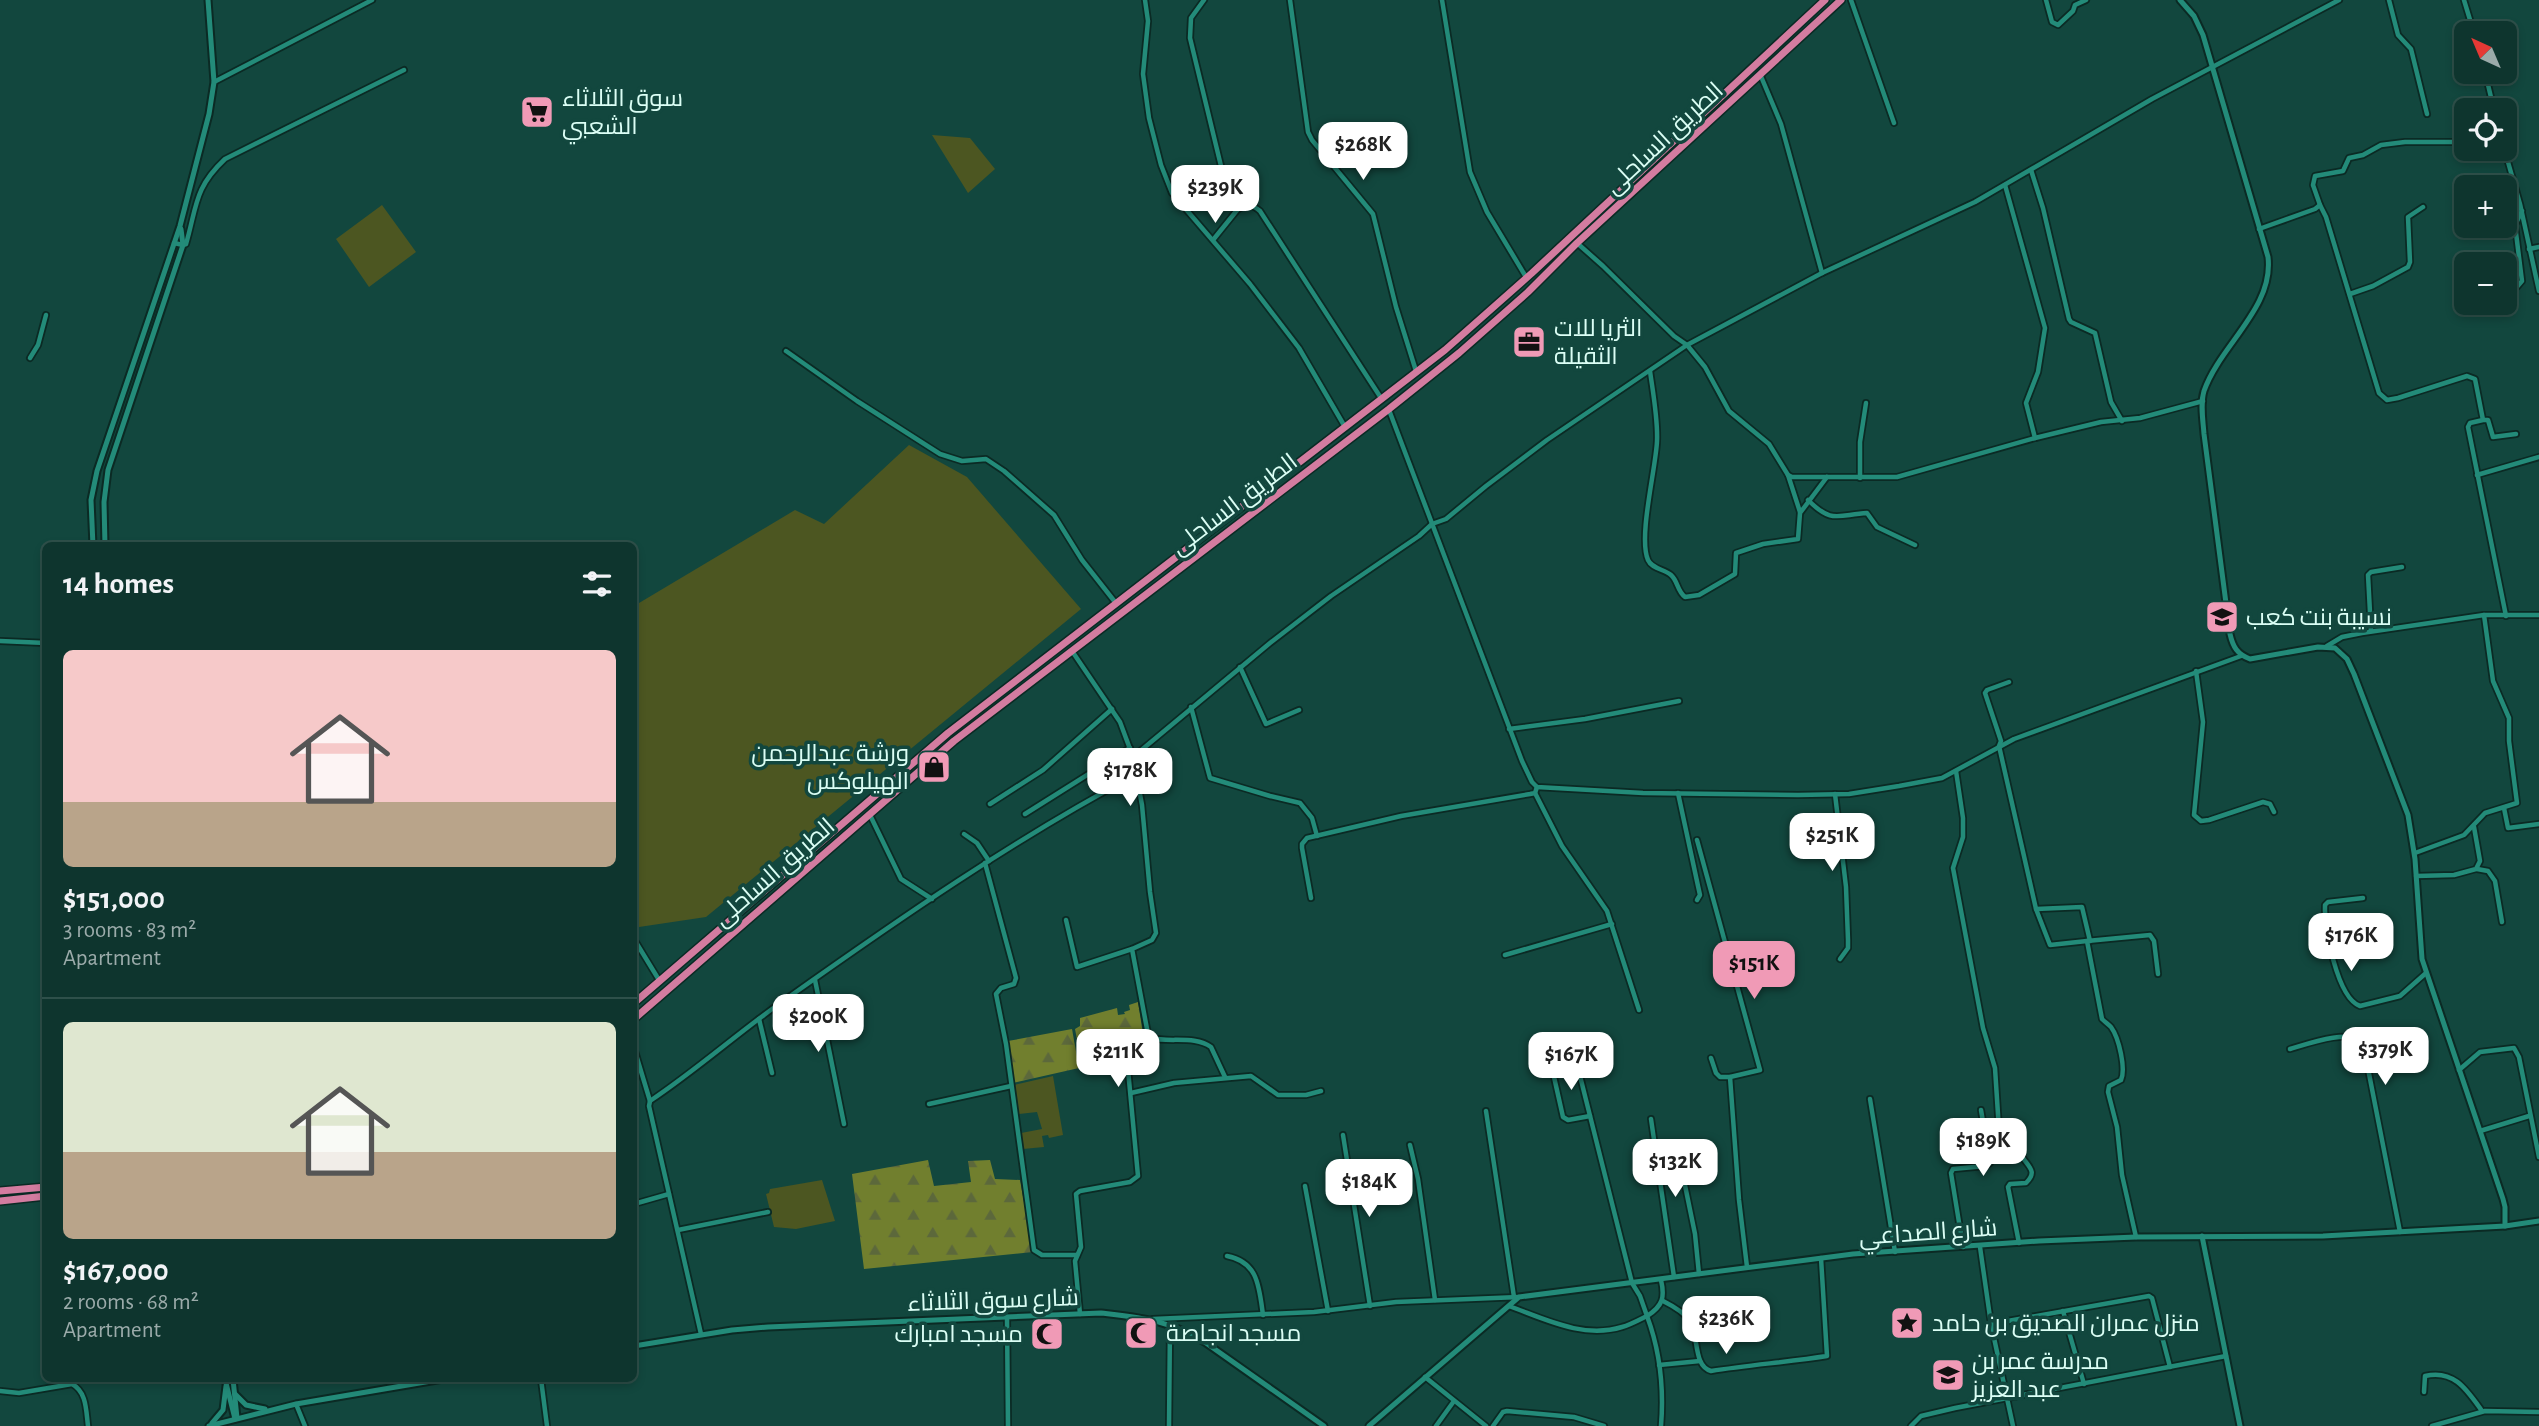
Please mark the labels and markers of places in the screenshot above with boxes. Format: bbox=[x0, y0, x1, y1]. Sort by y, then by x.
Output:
place label: سوق الثلاثاء الشعبي bbox=[562, 86, 683, 145]
supermarket icon: سوق الثلاثاء الشعبي bbox=[518, 93, 556, 131]
pin: $268K bbox=[1314, 122, 1412, 182]
pin: $239K bbox=[1166, 166, 1264, 225]
place label: الثريا للات الثقيلة bbox=[1554, 316, 1642, 369]
office icon: الثريا للات الثقيلة bbox=[1510, 323, 1548, 361]
school or university icon: نسيبة بنت كعب bbox=[2203, 598, 2241, 636]
place label: نسيبة بنت كعب bbox=[2246, 606, 2392, 630]
place label: ورشة عبدالرحمن الهيلوكس bbox=[751, 741, 909, 795]
shop icon: ورشة عبدالرحمن الهيلوكس bbox=[915, 748, 953, 786]
pin: $178K bbox=[1081, 748, 1179, 808]
pin: $251K bbox=[1783, 814, 1881, 873]
pin: $176K bbox=[2302, 914, 2400, 973]
pin: $151K bbox=[1705, 942, 1803, 1001]
pin: $200K bbox=[769, 995, 867, 1054]
pin: $379K bbox=[2336, 1028, 2434, 1087]
pin: $211K bbox=[1069, 1030, 1167, 1089]
pin: $167K bbox=[1522, 1032, 1620, 1092]
pin: $189K bbox=[1934, 1118, 2032, 1178]
pin: $132K bbox=[1626, 1140, 1724, 1199]
pin: $184K bbox=[1320, 1160, 1418, 1219]
pin: $236K bbox=[1677, 1296, 1775, 1356]
place icon: منزل عمران الصديق بن حامد bbox=[1888, 1304, 1926, 1342]
place label: منزل عمران الصديق بن حامد bbox=[1932, 1312, 2200, 1338]
mosque icon: مسجد انجاصة bbox=[1122, 1314, 1160, 1352]
mosque icon: مسجد امبارك bbox=[1028, 1315, 1066, 1353]
place label: مسجد انجاصة bbox=[1166, 1322, 1301, 1346]
place label: مسجد امبارك bbox=[895, 1323, 1023, 1347]
place label: مدرسة عمر بن عبد العزيز bbox=[1970, 1350, 2109, 1402]
school or university icon: مدرسة عمر بن عبد العزيز bbox=[1929, 1356, 1967, 1394]

